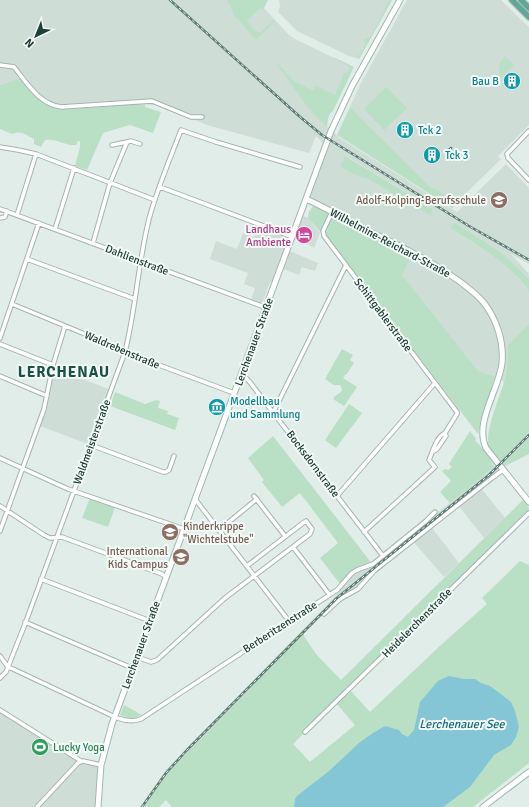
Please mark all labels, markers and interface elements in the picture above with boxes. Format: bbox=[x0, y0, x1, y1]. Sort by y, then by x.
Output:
north arrow bbox=[16, 16, 56, 56]
text: N bbox=[22, 36, 37, 50]
building icon: Bau B bbox=[502, 71, 522, 91]
place label: Bau B bbox=[472, 75, 499, 88]
building icon: Tck 2 bbox=[395, 120, 415, 140]
place label: Tck 2 bbox=[418, 124, 442, 137]
building icon: Tck 3 bbox=[422, 145, 442, 165]
place label: Tck 3 bbox=[445, 149, 469, 162]
school or university icon: Adolf-Kolping-Berufsschule bbox=[489, 190, 509, 210]
place label: Adolf-Kolping-Berufsschule bbox=[356, 194, 486, 207]
street label: Wilhelmine-Reichard-Straße bbox=[328, 206, 452, 280]
place label: Landhaus Ambiente bbox=[246, 223, 291, 249]
hotel icon: Landhaus Ambiente bbox=[294, 225, 314, 245]
street label: Dahlienstraße bbox=[103, 242, 171, 278]
street label: Schittgablerstraße bbox=[351, 276, 415, 354]
street label: Lerchenauer Straße bbox=[232, 296, 276, 388]
street label: Waldrebenstraße bbox=[82, 328, 162, 372]
district label: LERCHENAU bbox=[18, 363, 110, 381]
place label: Modellbau und Sammlung bbox=[230, 395, 301, 421]
museum icon: Modellbau und Sammlung bbox=[207, 397, 227, 417]
street label: Waldmeisterstraße bbox=[71, 398, 113, 486]
street label: Bocksdornstraße bbox=[284, 428, 342, 500]
place label: Kinderkrippe "Wichtelstube" bbox=[183, 520, 253, 546]
school or university icon: Kinderkrippe "Wichtelstube" bbox=[160, 522, 180, 542]
place label: International Kids Campus bbox=[107, 545, 168, 571]
school or university icon: International Kids Campus bbox=[171, 547, 191, 567]
street label: Heidelerchenstraße bbox=[380, 586, 454, 660]
street label: Berberitzenstraße bbox=[241, 598, 319, 656]
street label: Lerchenauer Straße bbox=[119, 599, 163, 691]
water label: Lerchenauer See bbox=[419, 717, 506, 732]
sports icon: Lucky Yoga bbox=[30, 737, 50, 757]
place label: Lucky Yoga bbox=[53, 741, 105, 754]

